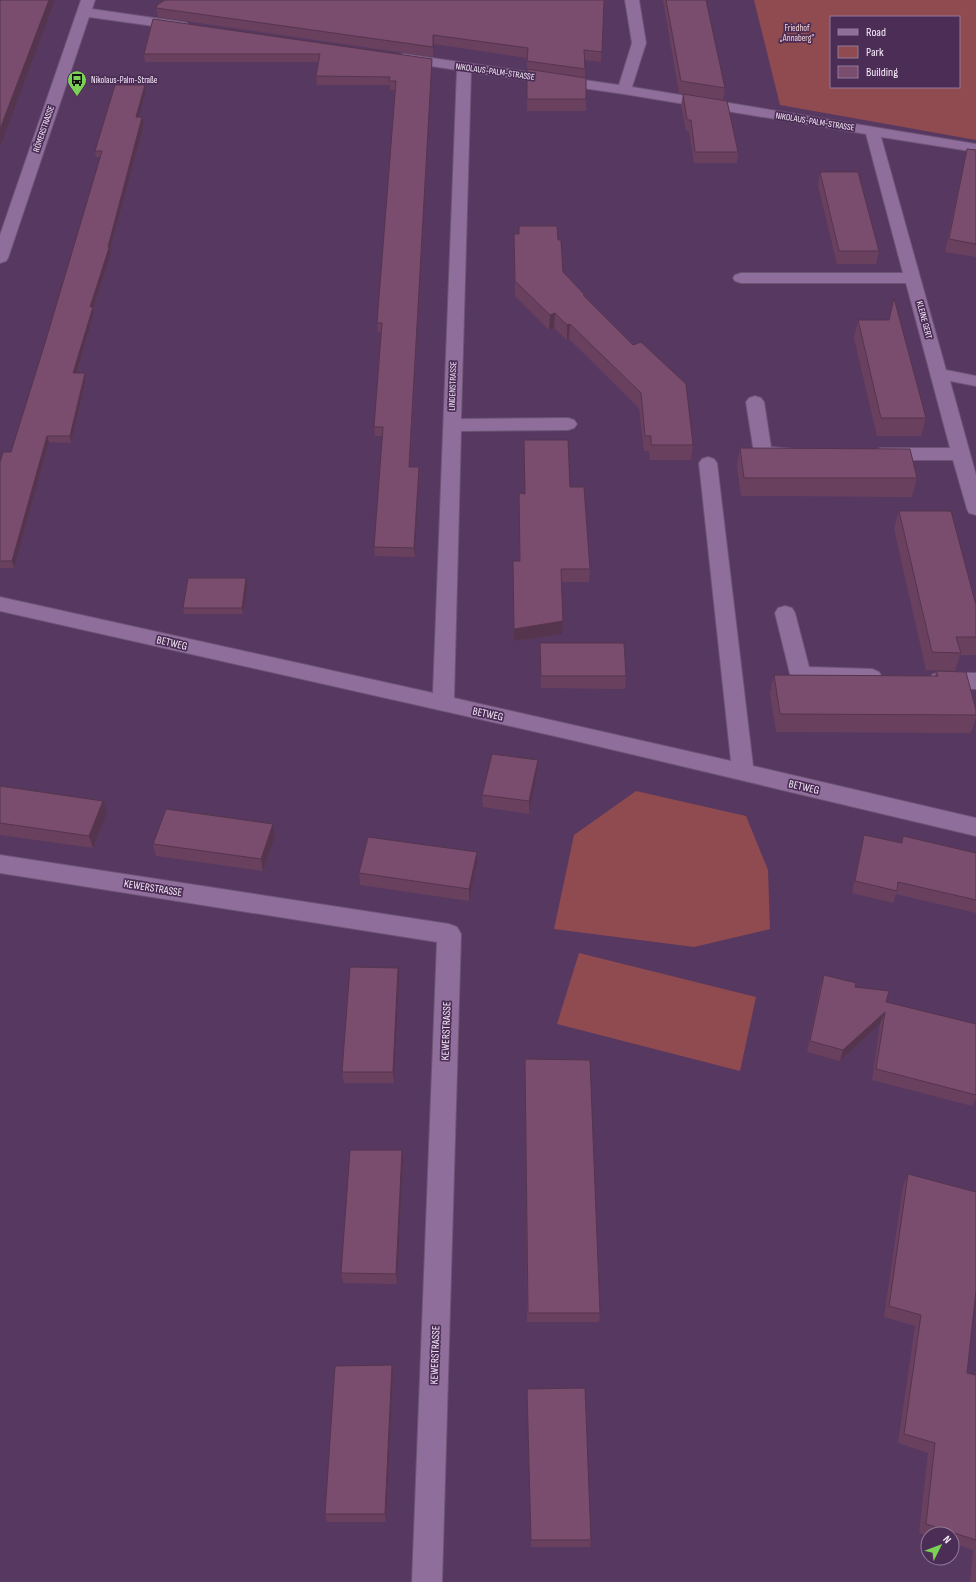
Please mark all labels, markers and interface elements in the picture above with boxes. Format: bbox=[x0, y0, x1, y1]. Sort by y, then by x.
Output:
legend bbox=[830, 16, 960, 88]
park label: Friedhof „Annaberg“ bbox=[780, 23, 814, 44]
text: Road bbox=[866, 25, 886, 40]
text: Park bbox=[866, 45, 884, 60]
street label: NIKOLAUS-PALM-STRASSE bbox=[455, 61, 536, 83]
text: Building bbox=[866, 65, 898, 80]
bus stop icon: Nikolaus-Palm-Straße bbox=[66, 69, 88, 97]
place label: Nikolaus-Palm-Straße bbox=[91, 75, 158, 86]
street label: RÖMERSTRASSE bbox=[31, 104, 57, 154]
street label: NIKOLAUS-PALM-STRASSE bbox=[775, 110, 856, 134]
street label: KLEINE GERT bbox=[914, 300, 934, 340]
street label: LINDENSTRASSE bbox=[447, 361, 459, 411]
street label: BETWEG bbox=[155, 633, 189, 653]
street label: BETWEG bbox=[471, 704, 505, 724]
street label: BETWEG bbox=[787, 777, 821, 797]
street label: KEWERSTRASSE bbox=[123, 877, 183, 899]
street label: KEWERSTRASSE bbox=[438, 1001, 454, 1061]
street label: KEWERSTRASSE bbox=[427, 1325, 443, 1385]
north arrow bbox=[920, 1526, 960, 1566]
text: N bbox=[940, 1533, 954, 1546]

